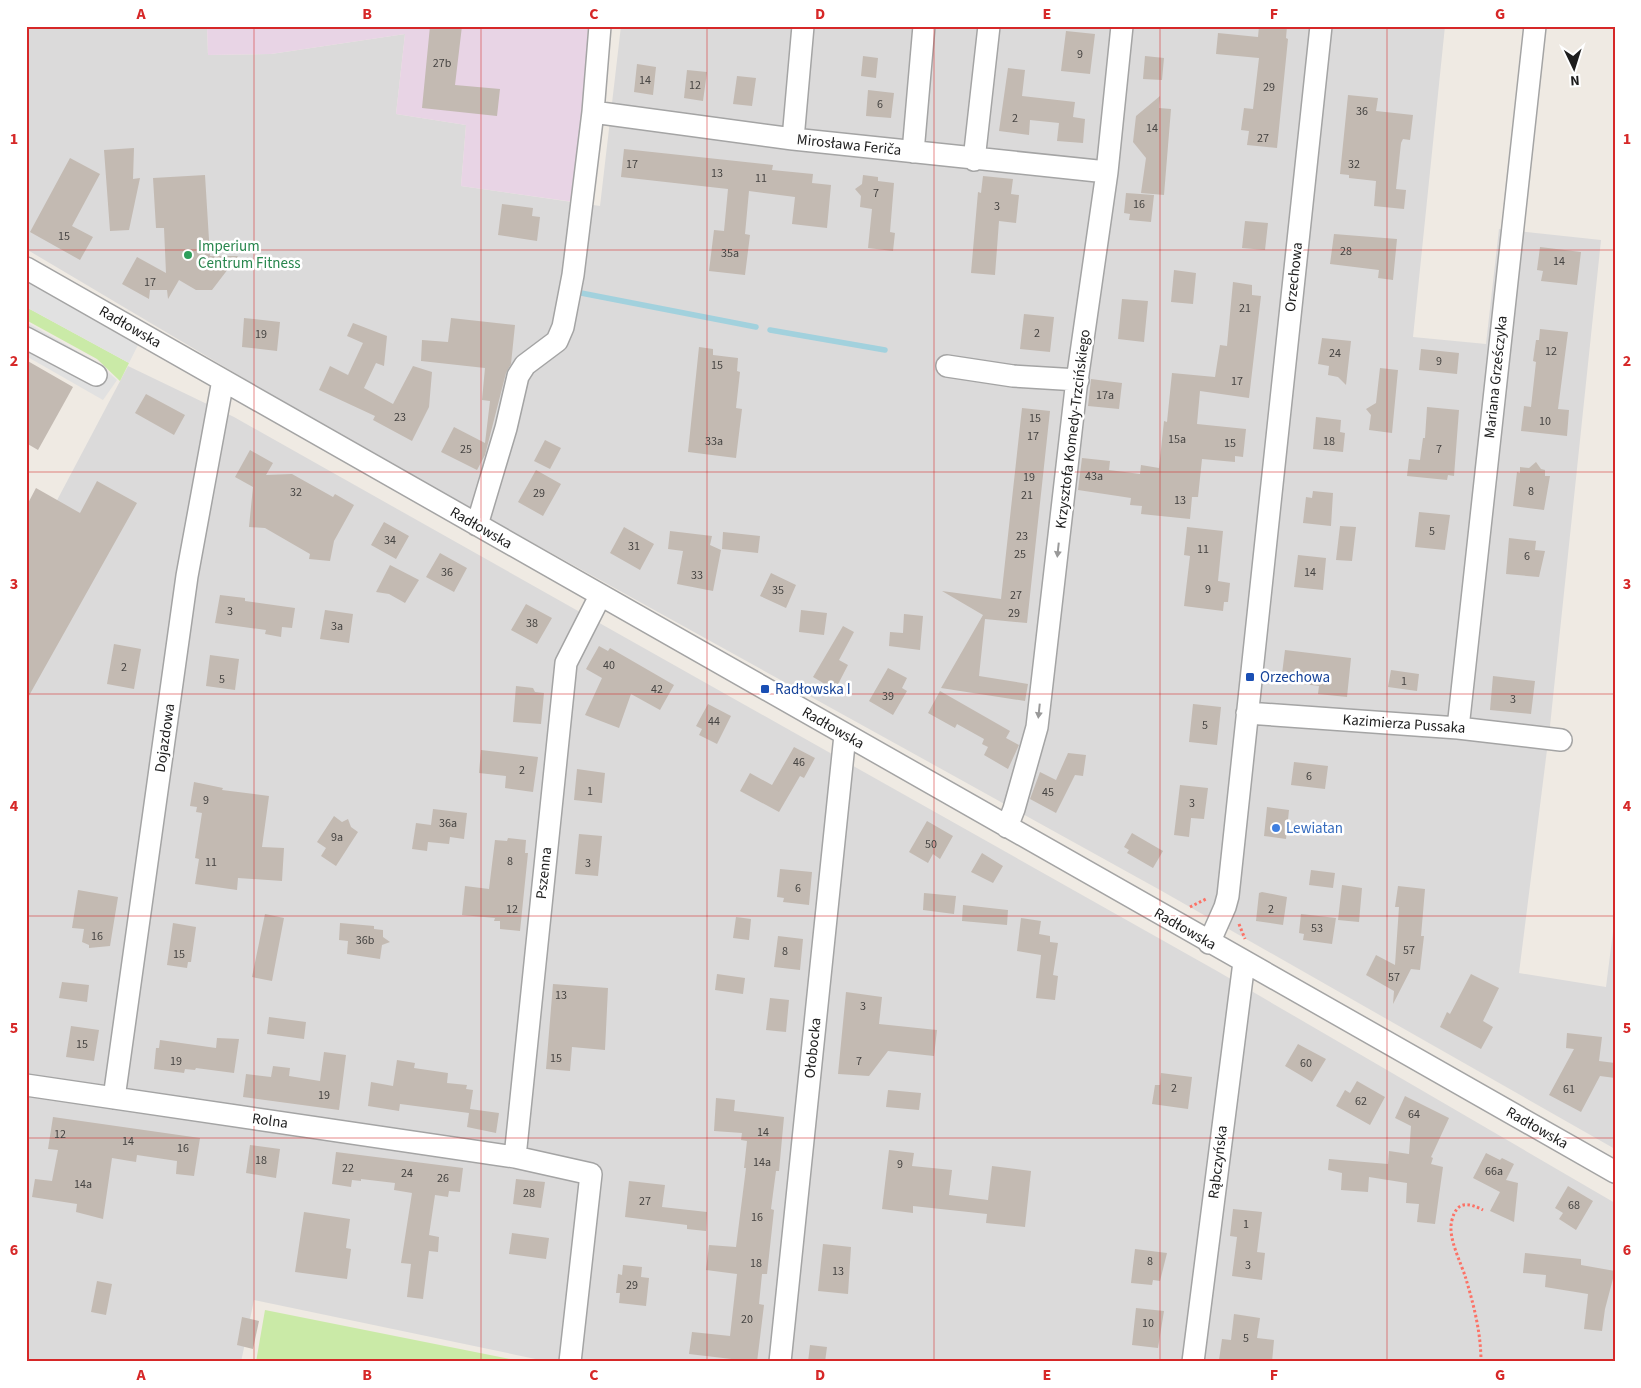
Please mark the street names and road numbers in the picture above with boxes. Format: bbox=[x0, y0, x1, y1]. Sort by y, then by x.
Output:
street label: Mirosława Feriča bbox=[796, 129, 902, 161]
street label: Orzechowa bbox=[1280, 241, 1308, 313]
street label: Radłowska bbox=[95, 301, 165, 353]
street label: Mariana Grześczyka bbox=[1479, 315, 1513, 439]
street label: Krzysztofa Komedy-Trzcińskiego bbox=[1050, 328, 1096, 530]
street label: Radłowska bbox=[446, 502, 516, 554]
street label: Dojazdowa bbox=[150, 702, 180, 774]
street label: Radłowska bbox=[798, 702, 868, 754]
street label: Kazimierza Pussaka bbox=[1342, 709, 1466, 739]
street label: Pszenna bbox=[531, 846, 557, 900]
street label: Radłowska bbox=[1150, 903, 1220, 955]
street label: Ołobocka bbox=[799, 1017, 827, 1079]
street label: Radłowska bbox=[1502, 1102, 1572, 1154]
street label: Rolna bbox=[251, 1108, 289, 1134]
street label: Rąbczyńska bbox=[1203, 1124, 1233, 1200]

